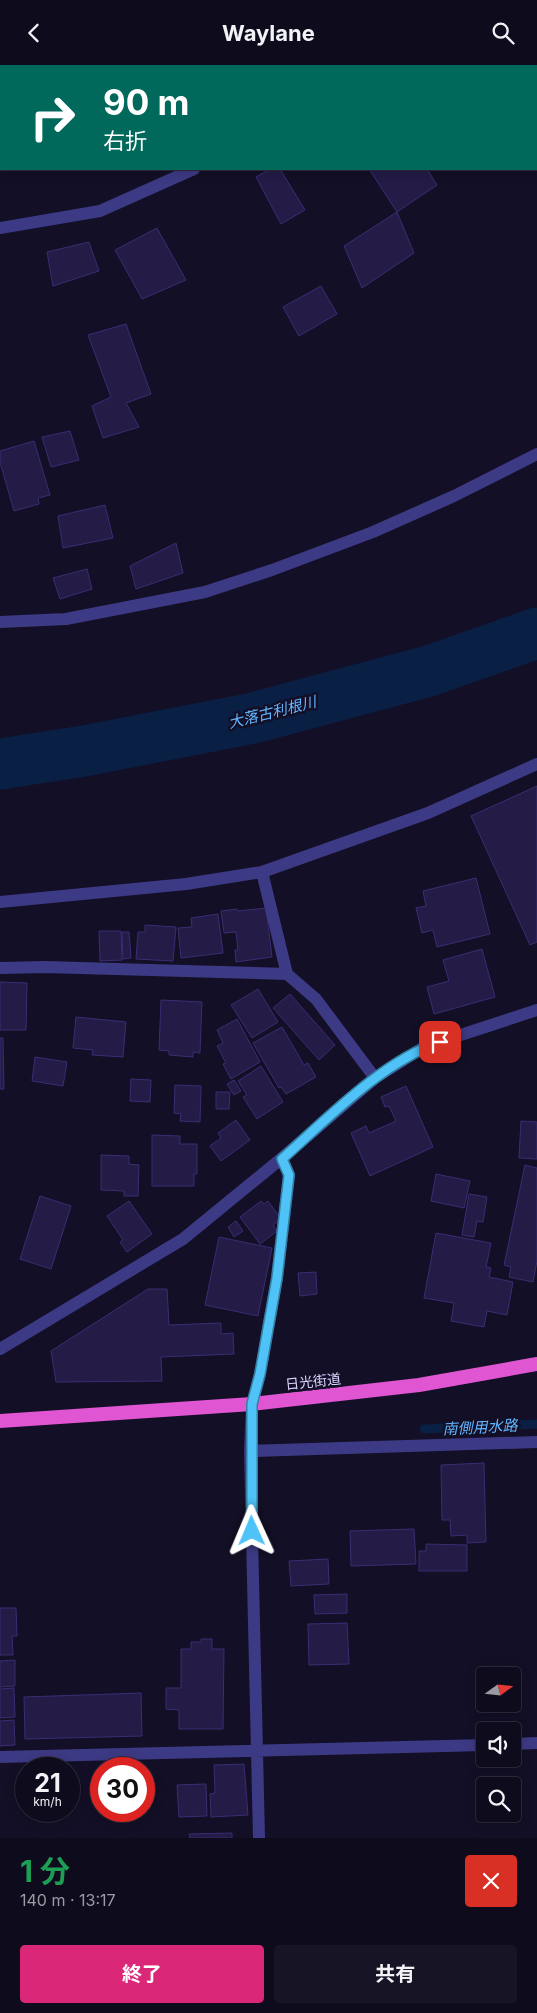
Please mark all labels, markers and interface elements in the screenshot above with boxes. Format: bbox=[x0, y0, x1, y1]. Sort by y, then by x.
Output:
icon: back bbox=[20, 19, 48, 47]
icon: search bbox=[489, 19, 517, 47]
text: Waylane bbox=[222, 20, 315, 46]
text: 90 m bbox=[103, 81, 190, 123]
icon: right bbox=[20, 85, 85, 150]
text: 右折 bbox=[103, 128, 147, 154]
water label: 大落古利根川 bbox=[226, 691, 320, 732]
pin bbox=[419, 1021, 461, 1063]
icon: arrive bbox=[426, 1028, 454, 1056]
street label: 日光街道 bbox=[284, 1370, 342, 1392]
water label: 南側用水路 bbox=[442, 1415, 520, 1438]
position arrow bbox=[225, 1504, 277, 1556]
north arrow bbox=[476, 1667, 521, 1713]
map controls bbox=[476, 1667, 521, 1822]
button: sound bbox=[476, 1722, 521, 1767]
speed limit sign: 30 bbox=[90, 1757, 155, 1822]
text: 21 bbox=[34, 1768, 61, 1798]
button: search bbox=[476, 1777, 521, 1822]
text: km/h bbox=[33, 1794, 62, 1809]
text: 1 分 bbox=[20, 1853, 70, 1889]
button: close bbox=[465, 1855, 517, 1907]
text: 140 m · 13:17 bbox=[20, 1890, 116, 1910]
button: 終了 bbox=[20, 1945, 264, 2003]
button: 共有 bbox=[274, 1945, 517, 2003]

